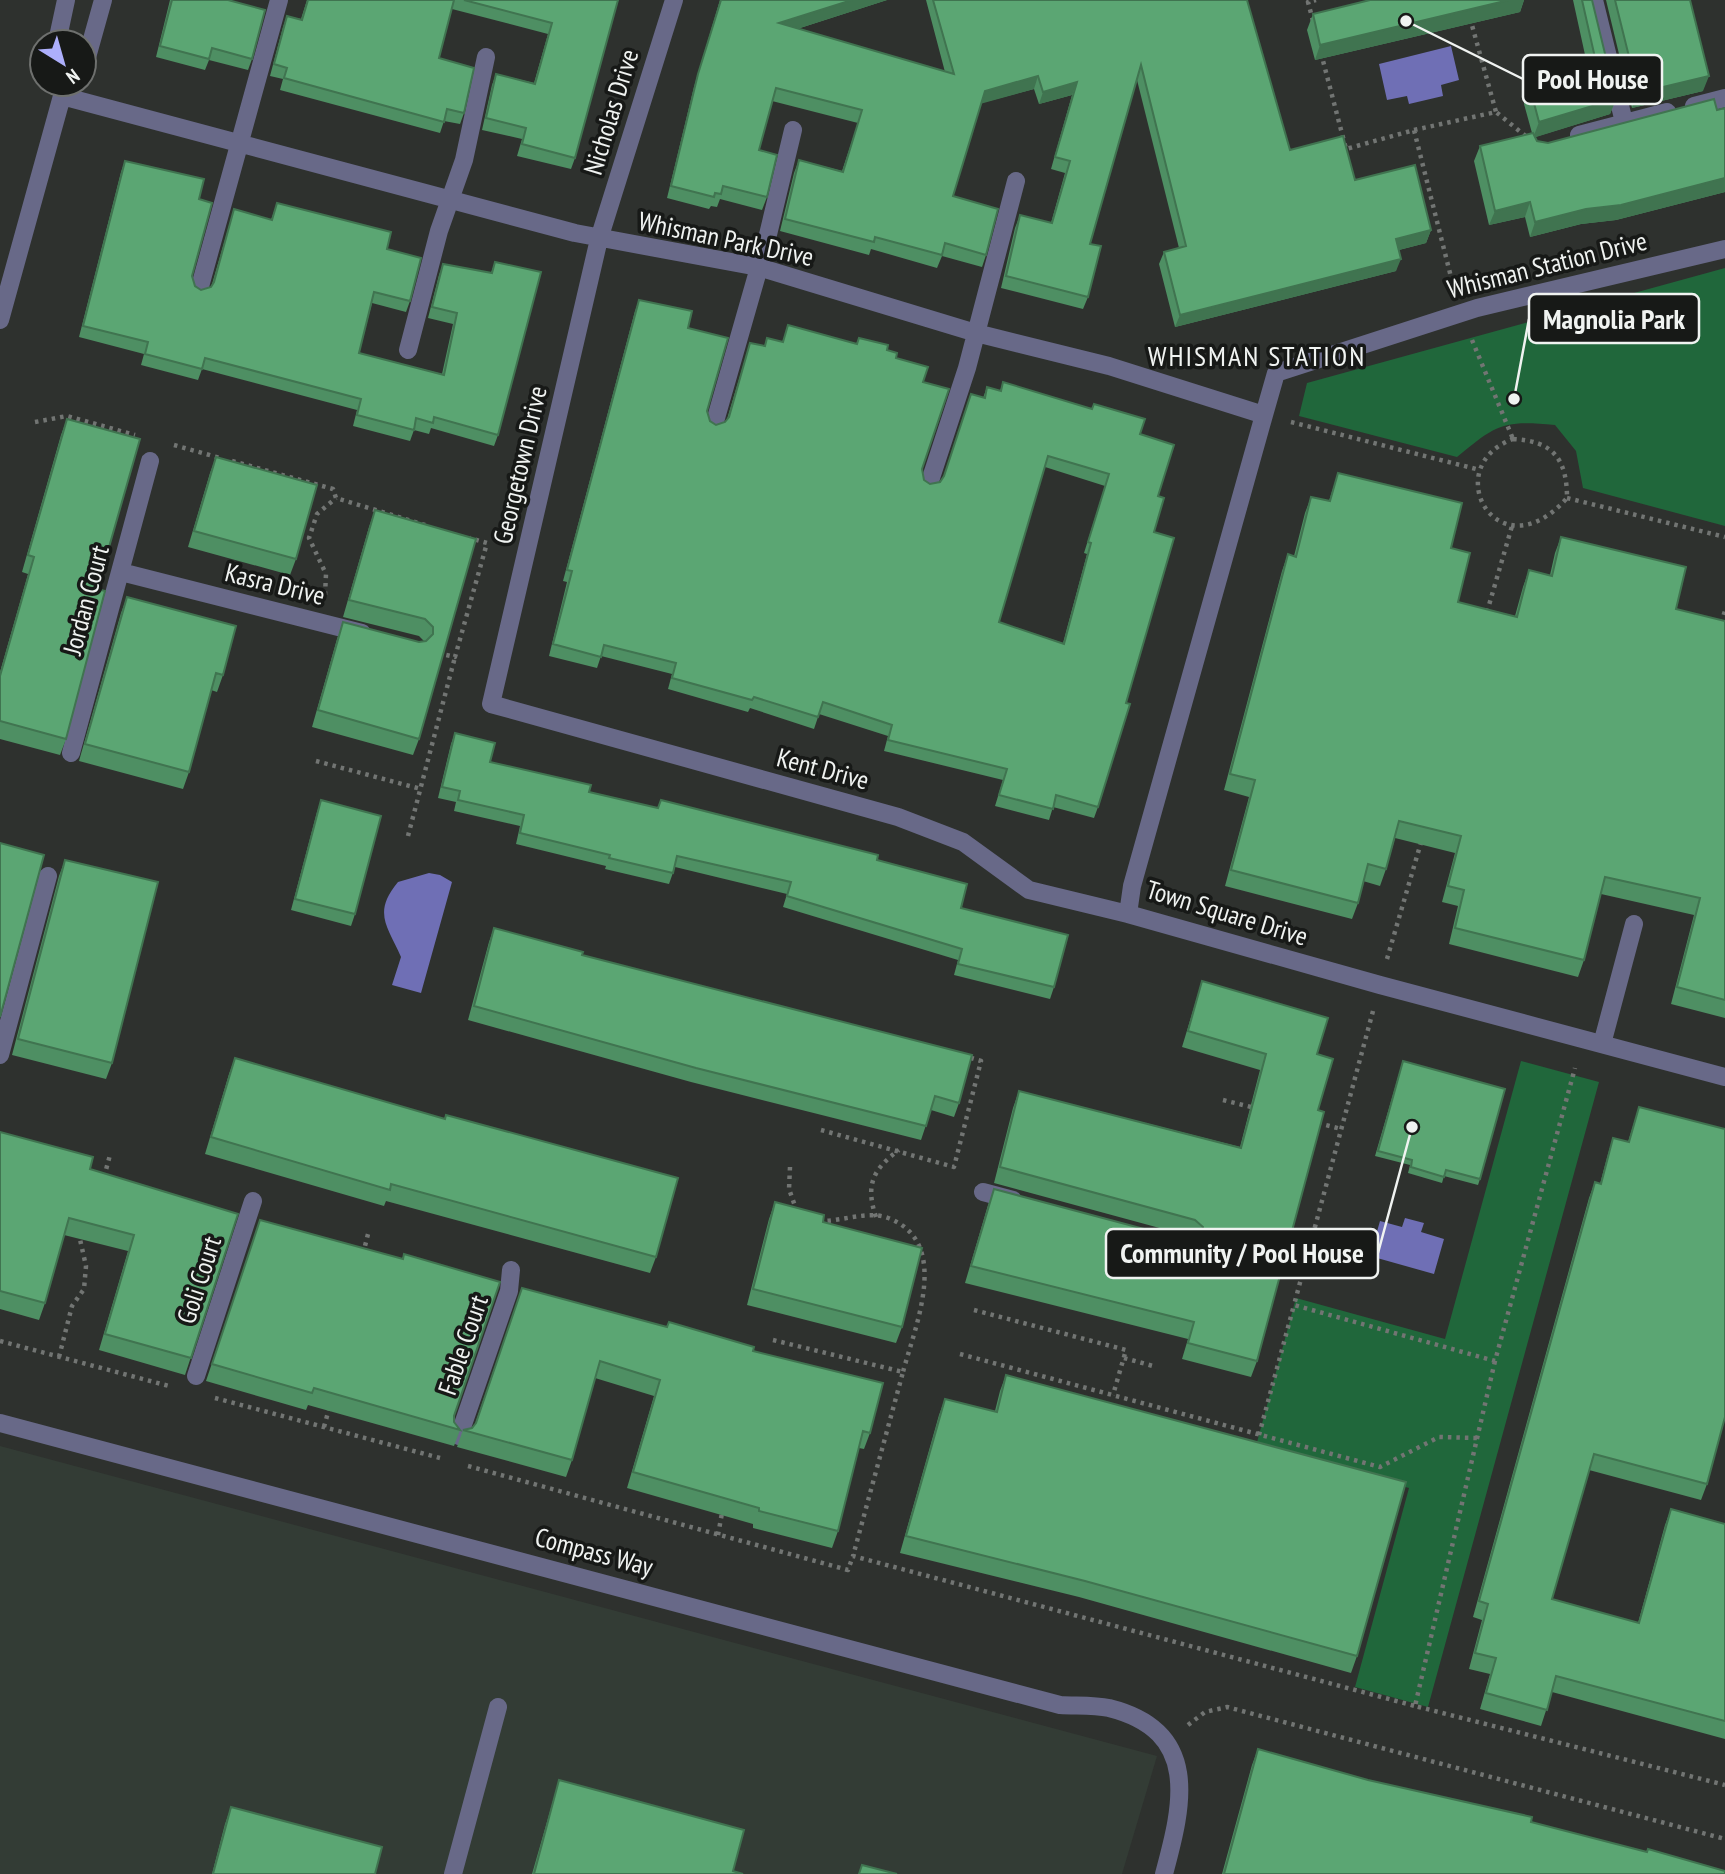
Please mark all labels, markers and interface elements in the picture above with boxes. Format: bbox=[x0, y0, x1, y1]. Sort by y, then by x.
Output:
north arrow bbox=[28, 28, 98, 98]
street label: Nicholas Drive bbox=[576, 45, 645, 179]
callout: Pool House bbox=[1523, 55, 1662, 104]
text: Pool House bbox=[1537, 60, 1649, 97]
text: N bbox=[62, 64, 85, 89]
street label: Whisman Park Drive bbox=[635, 204, 817, 273]
street label: Whisman Station Drive bbox=[1444, 224, 1650, 305]
callout: Magnolia Park bbox=[1529, 294, 1699, 343]
text: Magnolia Park bbox=[1543, 300, 1685, 337]
district label: WHISMAN STATION bbox=[1148, 337, 1366, 374]
street label: Georgetown Drive bbox=[485, 383, 554, 547]
street label: Jordan Court bbox=[55, 542, 116, 659]
street label: Kasra Drive bbox=[222, 555, 328, 612]
street label: Kent Drive bbox=[774, 740, 873, 797]
street label: Town Square Drive bbox=[1143, 872, 1312, 953]
callout: Community / Pool House bbox=[1106, 1229, 1378, 1278]
street label: Goli Court bbox=[169, 1232, 228, 1328]
text: Community / Pool House bbox=[1120, 1234, 1364, 1271]
street label: Fable Court bbox=[430, 1291, 495, 1399]
street label: Compass Way bbox=[532, 1520, 657, 1583]

